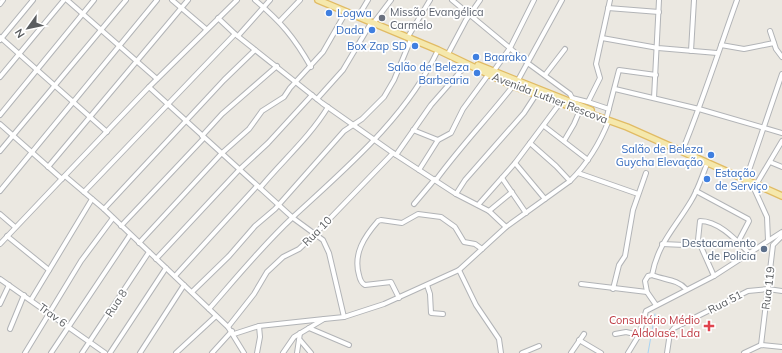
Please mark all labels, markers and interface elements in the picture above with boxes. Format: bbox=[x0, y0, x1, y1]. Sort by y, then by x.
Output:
place label: Missão Evangélica Carmelo bbox=[390, 5, 484, 32]
place label: Logwa bbox=[337, 6, 372, 20]
north arrow bbox=[8, 8, 48, 48]
marker: Logwa bbox=[324, 8, 334, 18]
marker: Missão Evangélica Carmelo bbox=[377, 13, 387, 23]
place label: Dada bbox=[336, 23, 364, 37]
marker: Dada bbox=[367, 25, 377, 35]
text: N bbox=[11, 26, 28, 41]
place label: Box Zap SD bbox=[347, 39, 407, 53]
marker: Box Zap SD bbox=[410, 41, 420, 51]
place label: Baarako bbox=[484, 50, 527, 64]
marker: Baarako bbox=[471, 52, 481, 62]
place label: Salão de Beleza Barbearia bbox=[387, 60, 469, 87]
marker: Salão de Beleza Barbearia bbox=[472, 68, 482, 78]
street label: Avenida Luther Rescova bbox=[490, 69, 610, 127]
place label: Salão de Beleza Guycha Elevação bbox=[616, 142, 703, 169]
marker: Salão de Beleza Guycha Elevação bbox=[706, 150, 716, 160]
place label: Estação de Serviço bbox=[715, 166, 768, 193]
marker: Estação de Serviço bbox=[702, 174, 712, 184]
street label: Rua 10 bbox=[299, 213, 335, 249]
place label: Destacamento de Policia bbox=[682, 236, 756, 263]
marker: Destacamento de Policia bbox=[759, 244, 769, 254]
street label: Rua 119 bbox=[758, 266, 778, 310]
street label: Rua 8 bbox=[102, 286, 130, 319]
street label: Rua 51 bbox=[705, 287, 745, 317]
street label: Trav 6 bbox=[36, 300, 70, 330]
place label: Consultório Médio Aldolase, Lda bbox=[609, 313, 700, 340]
marker: Consultório Médio Aldolase, Lda bbox=[703, 320, 715, 332]

